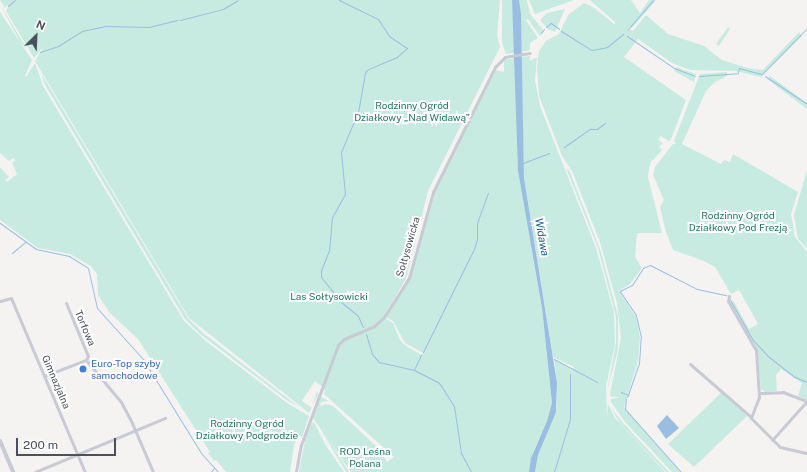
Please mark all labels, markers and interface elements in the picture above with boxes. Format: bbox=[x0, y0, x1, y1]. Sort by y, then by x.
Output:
north arrow bbox=[16, 16, 56, 56]
text: N bbox=[35, 18, 47, 32]
park label: Rodzinny Ogród Działkowy „Nad Widawą” bbox=[354, 99, 470, 122]
park label: Rodzinny Ogród Działkowy Pod Frezją bbox=[689, 209, 787, 232]
street label: Sołtysowicka bbox=[394, 216, 422, 278]
water label: Widawa bbox=[532, 217, 552, 257]
park label: Las Sołtysowicki bbox=[290, 291, 368, 303]
street label: Torfowa bbox=[72, 308, 98, 348]
street label: Gimnazjalna bbox=[39, 353, 73, 411]
place label: Euro-Top szyby samochodowe bbox=[91, 357, 161, 380]
marker: Euro-Top szyby samochodowe bbox=[78, 364, 88, 374]
park label: Rodzinny Ogród Działkowy Podgrodzie bbox=[196, 417, 298, 440]
scale bar bbox=[18, 430, 118, 456]
text: 200 m bbox=[23, 438, 58, 452]
park label: ROD Leśna Polana bbox=[340, 445, 390, 468]

